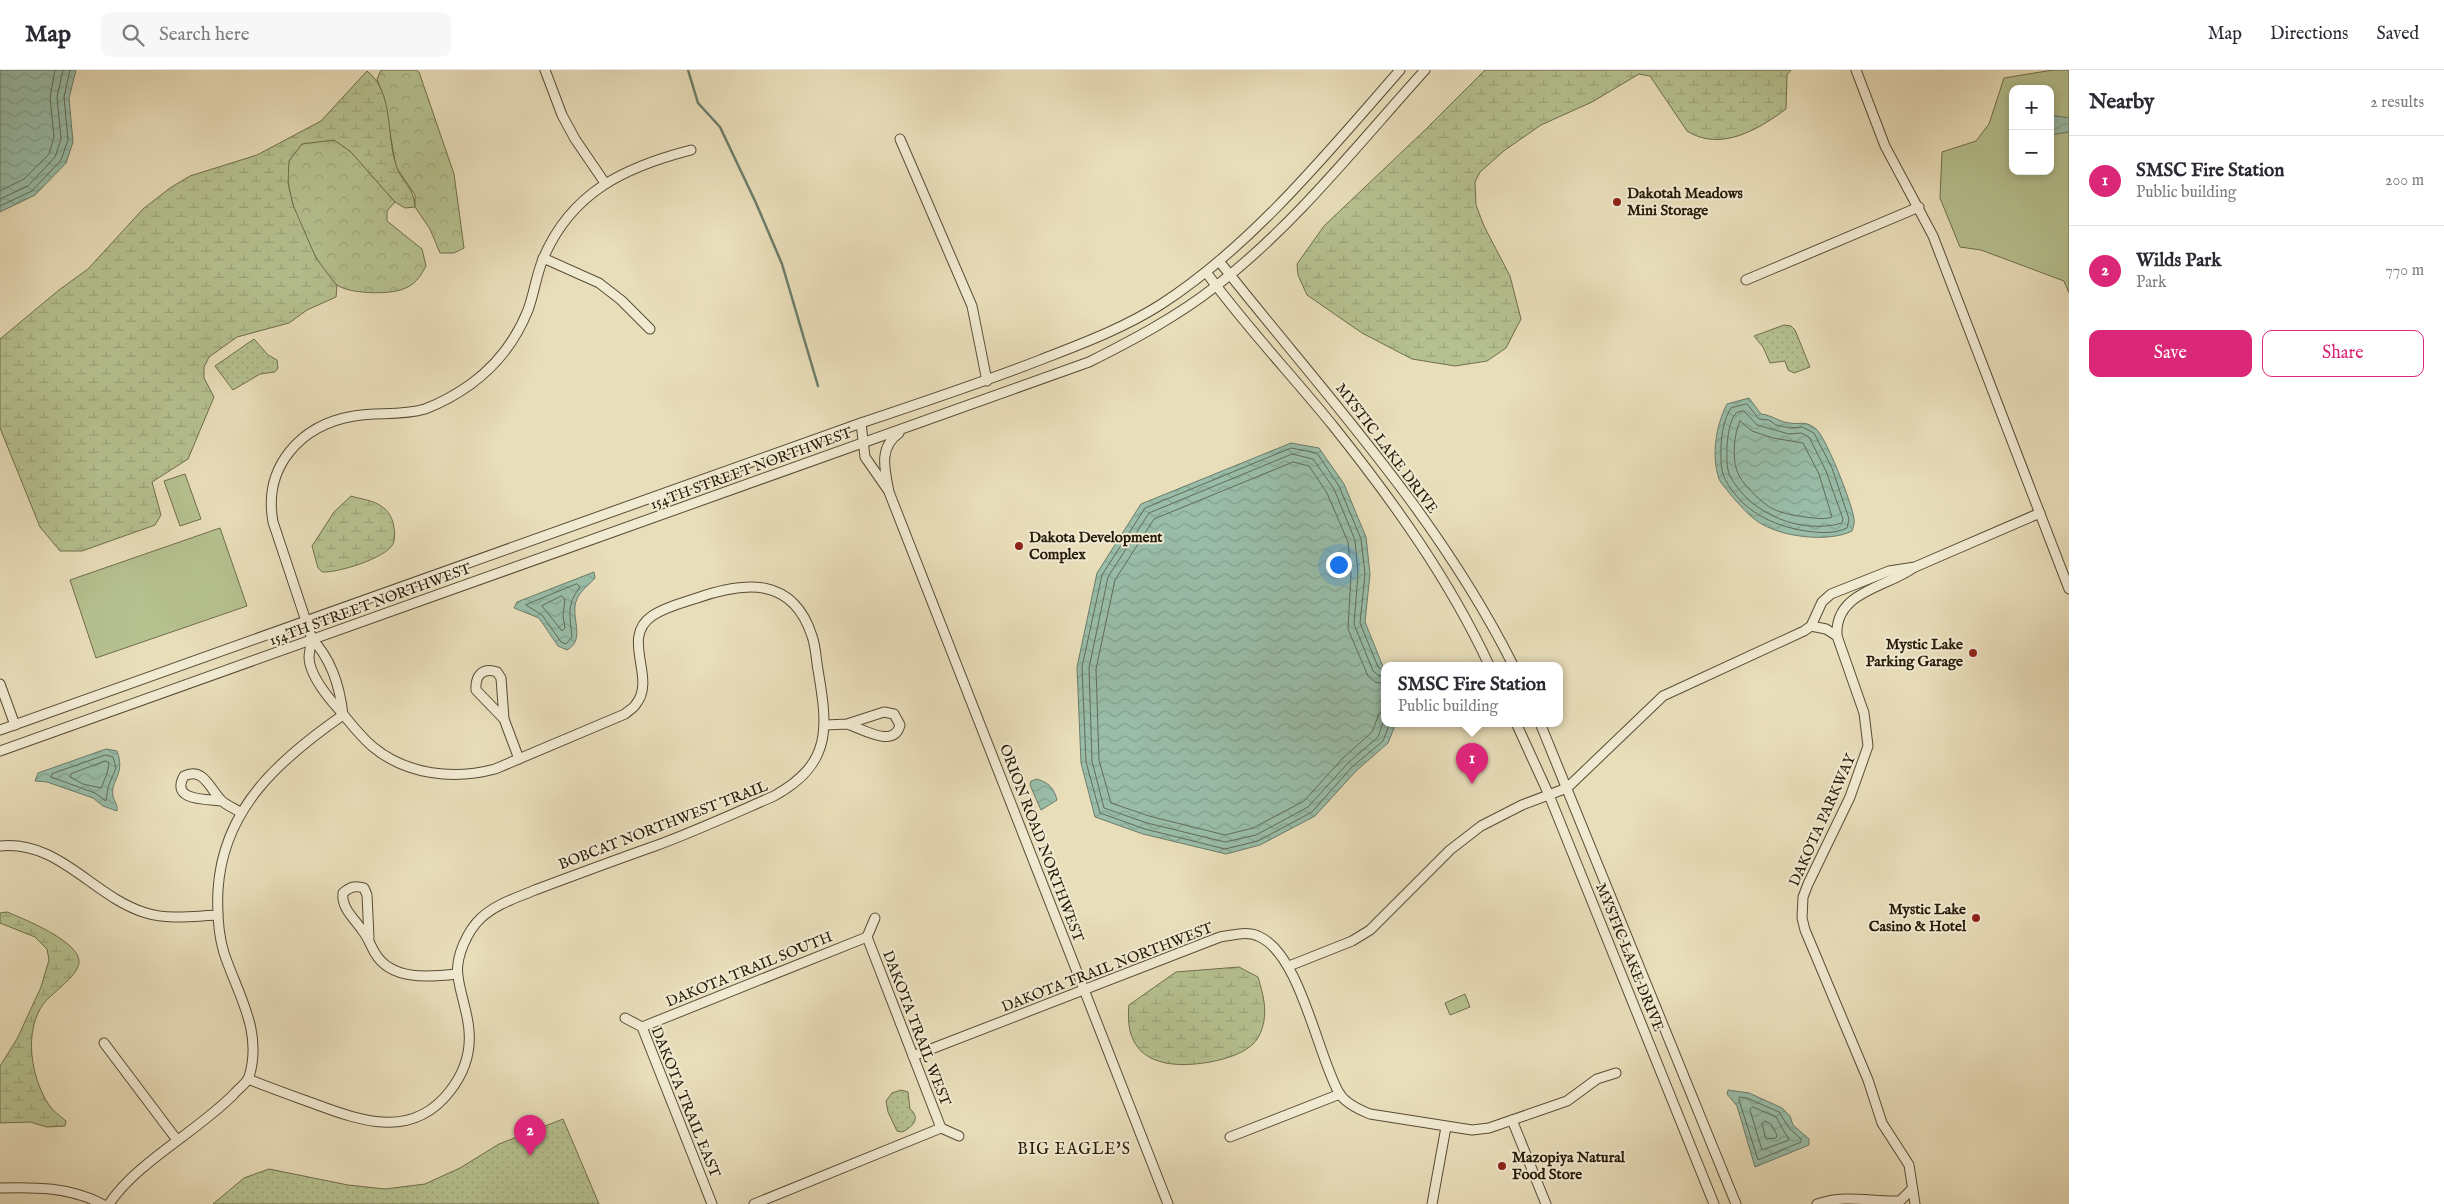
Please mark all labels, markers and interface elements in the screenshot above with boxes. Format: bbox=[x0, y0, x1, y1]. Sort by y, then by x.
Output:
search box bbox=[101, 12, 451, 57]
text: Map bbox=[25, 19, 71, 50]
icon: search bbox=[119, 21, 147, 49]
text: Search here bbox=[159, 23, 250, 47]
text: Map bbox=[2208, 23, 2242, 46]
text: Directions bbox=[2270, 23, 2348, 46]
text: Saved bbox=[2376, 23, 2419, 46]
map controls bbox=[2009, 85, 2054, 175]
button: + bbox=[2009, 85, 2054, 130]
text: Nearby bbox=[2089, 89, 2154, 116]
text: 2 results bbox=[2370, 93, 2424, 113]
button: − bbox=[2009, 130, 2054, 175]
text: SMSC Fire Station bbox=[2136, 159, 2284, 183]
text: 1 bbox=[2102, 171, 2108, 191]
text: 200 m bbox=[2385, 171, 2424, 191]
text: Public building bbox=[2136, 183, 2236, 203]
place label: Dakotah Meadows Mini Storage bbox=[1627, 184, 1744, 220]
marker: Dakotah Meadows Mini Storage bbox=[1611, 196, 1623, 208]
text: Wilds Park bbox=[2136, 249, 2221, 273]
text: 2 bbox=[2101, 261, 2109, 281]
text: 770 m bbox=[2385, 261, 2424, 281]
text: Park bbox=[2136, 273, 2166, 293]
button: Save bbox=[2089, 330, 2252, 377]
button: Share bbox=[2262, 330, 2424, 377]
street label: MYSTIC LAKE DRIVE bbox=[1331, 379, 1442, 517]
street label: 154TH STREET NORTHWEST bbox=[648, 423, 855, 514]
place label: Dakota Development Complex bbox=[1029, 528, 1163, 564]
marker: Dakota Development Complex bbox=[1013, 540, 1025, 552]
your location bbox=[1326, 552, 1352, 578]
street label: 154TH STREET NORTHWEST bbox=[267, 559, 474, 650]
place label: Mystic Lake Parking Garage bbox=[1866, 635, 1963, 671]
marker: Mystic Lake Parking Garage bbox=[1967, 647, 1979, 659]
popup bbox=[1381, 662, 1563, 727]
text: SMSC Fire Station bbox=[1398, 673, 1546, 697]
text: Public building bbox=[1398, 697, 1498, 717]
street label: ORION ROAD NORTHWEST bbox=[995, 742, 1088, 945]
pin: 1 bbox=[1456, 743, 1488, 784]
street label: DAKOTA PARKWAY bbox=[1785, 750, 1861, 889]
street label: BOBCAT NORTHWEST TRAIL bbox=[556, 777, 771, 874]
street label: MYSTIC LAKE DRIVE bbox=[1591, 880, 1668, 1034]
place label: Mystic Lake Casino & Hotel bbox=[1869, 900, 1967, 936]
marker: Mystic Lake Casino & Hotel bbox=[1970, 912, 1982, 924]
street label: DAKOTA TRAIL NORTHWEST bbox=[999, 918, 1216, 1017]
street label: DAKOTA TRAIL SOUTH bbox=[663, 927, 835, 1012]
street label: DAKOTA TRAIL WEST bbox=[878, 948, 955, 1109]
street label: DAKOTA TRAIL EAST bbox=[647, 1024, 724, 1180]
pin: 2 bbox=[514, 1115, 546, 1156]
district label: BIG EAGLE'S bbox=[1017, 1140, 1131, 1160]
place label: Mazopiya Natural Food Store bbox=[1512, 1148, 1626, 1184]
marker: Mazopiya Natural Food Store bbox=[1496, 1160, 1508, 1172]

